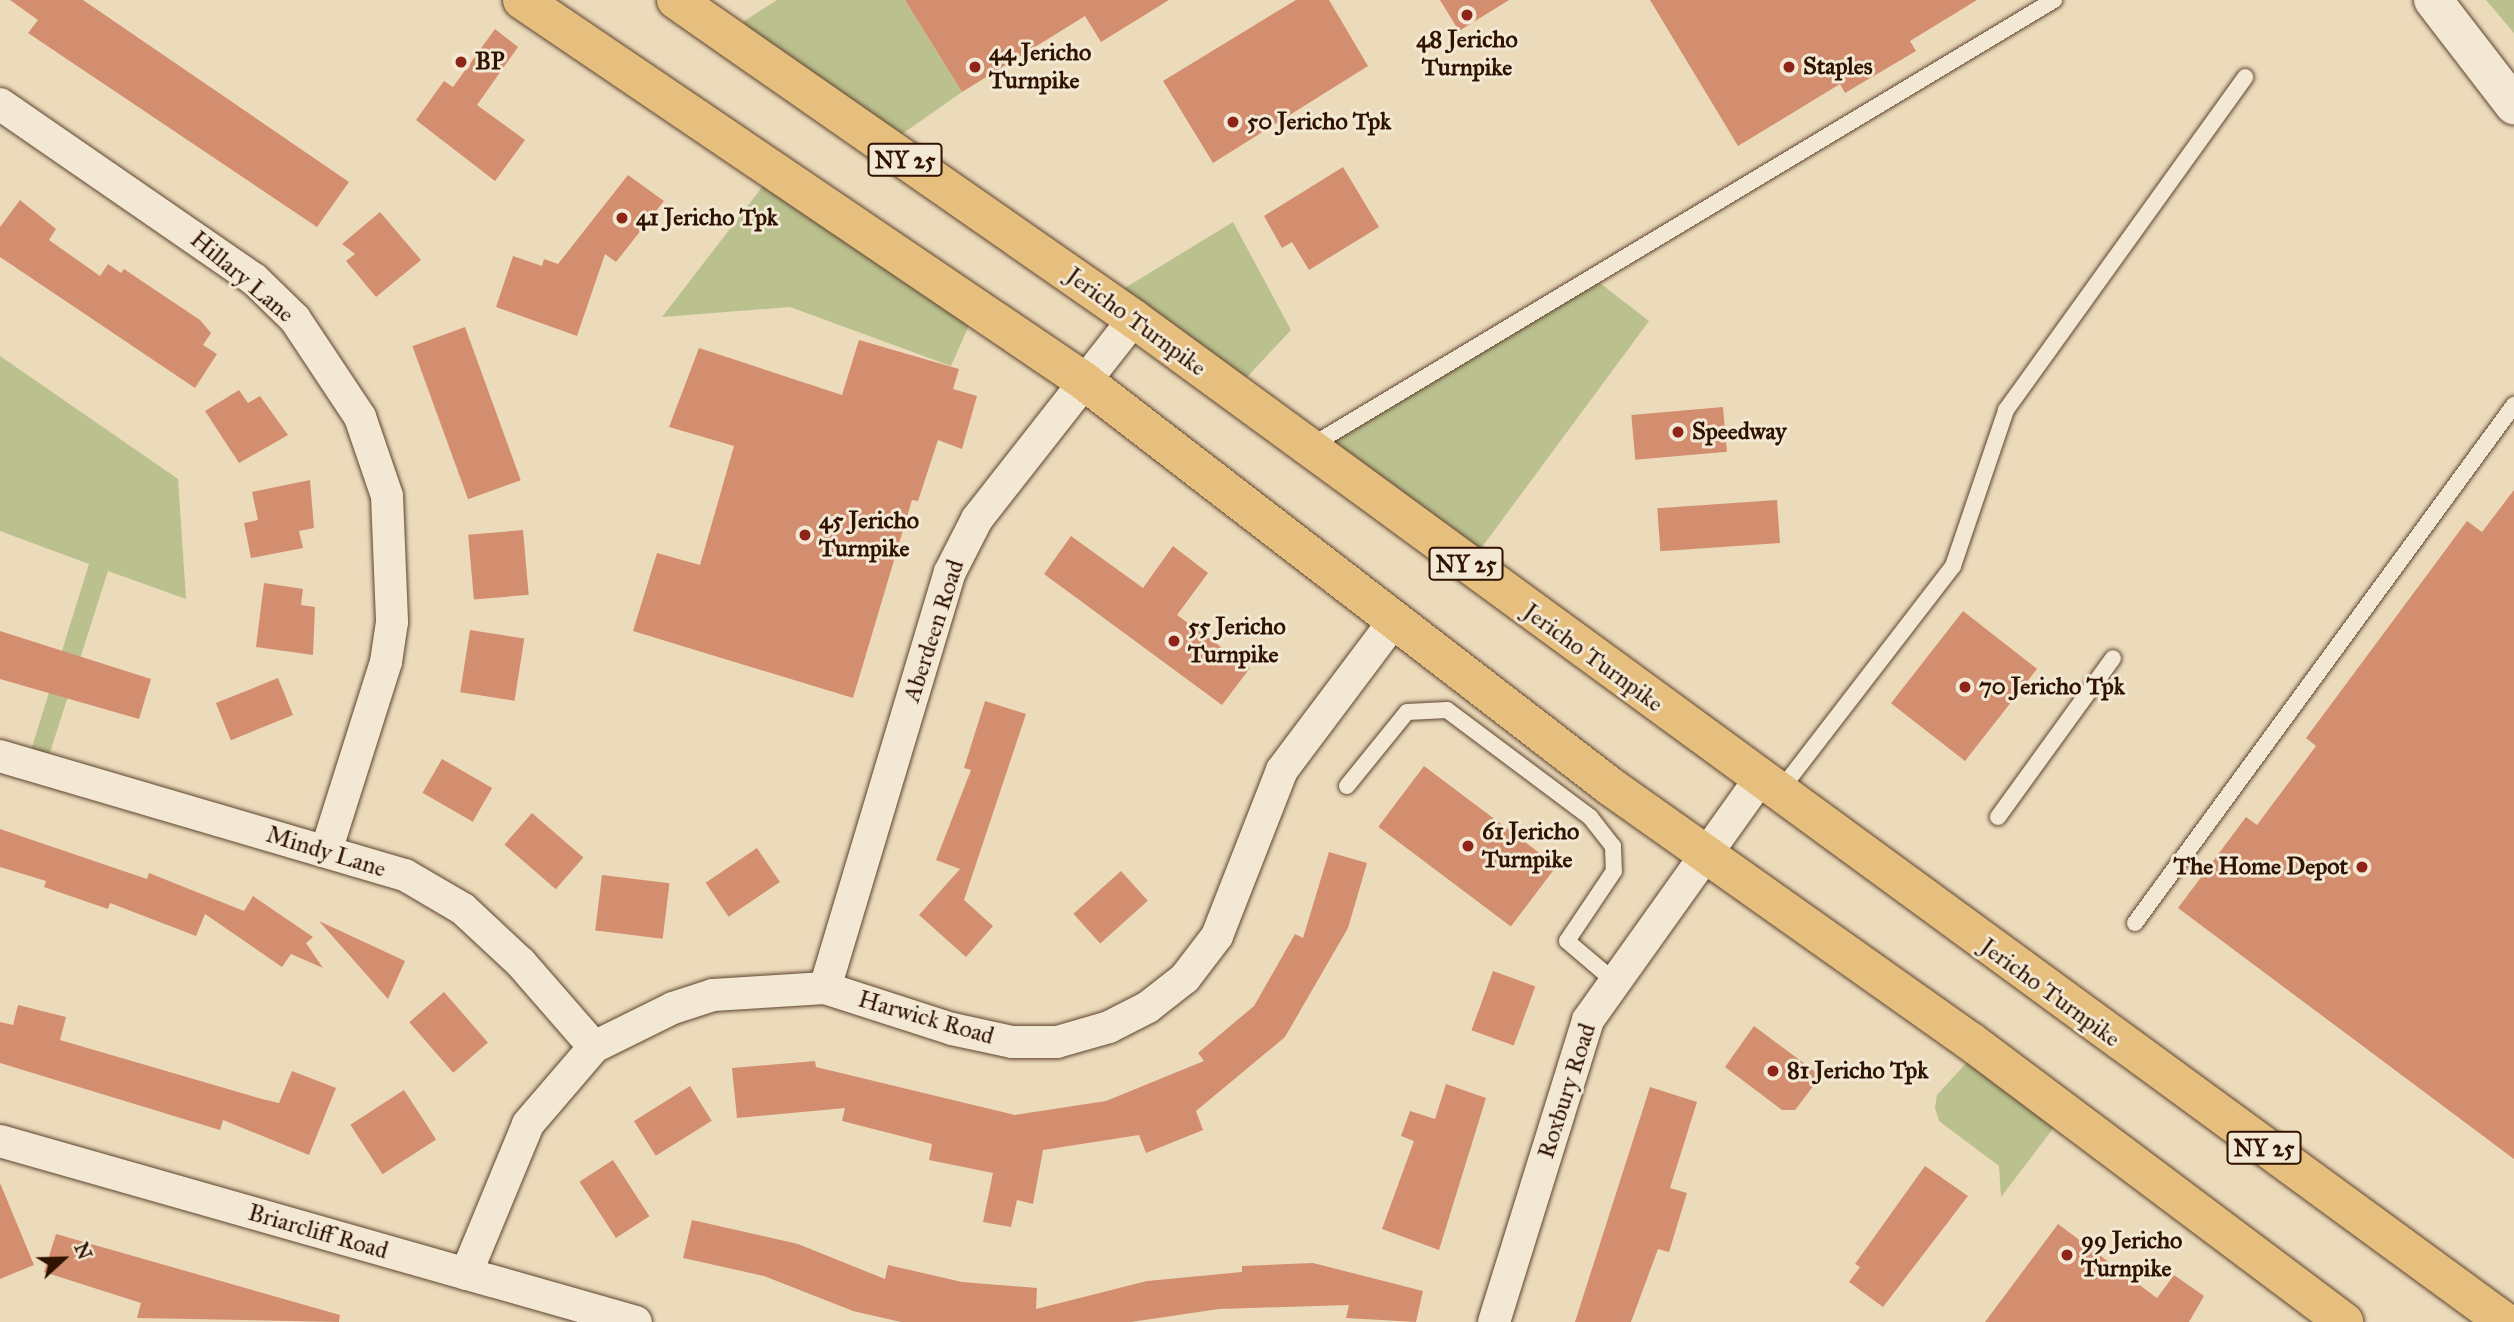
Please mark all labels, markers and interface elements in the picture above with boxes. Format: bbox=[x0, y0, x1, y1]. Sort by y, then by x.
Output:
marker: 48 Jericho Turnpike bbox=[1459, 7, 1475, 23]
place label: 48 Jericho Turnpike bbox=[1416, 26, 1518, 82]
place label: 44 Jericho Turnpike bbox=[989, 39, 1091, 95]
place label: BP bbox=[475, 48, 504, 76]
place label: Staples bbox=[1803, 53, 1872, 81]
marker: BP bbox=[453, 54, 469, 70]
marker: 44 Jericho Turnpike bbox=[967, 59, 983, 75]
marker: Staples bbox=[1781, 59, 1797, 75]
place label: 50 Jericho Tpk bbox=[1247, 108, 1391, 136]
marker: 50 Jericho Tpk bbox=[1225, 114, 1241, 130]
road number: NY 25 bbox=[866, 140, 944, 180]
place label: 41 Jericho Tpk bbox=[636, 204, 778, 232]
marker: 41 Jericho Tpk bbox=[614, 210, 630, 226]
street label: Hillary Lane bbox=[184, 225, 300, 329]
street label: Jericho Turnpike bbox=[1060, 262, 1212, 382]
place label: Speedway bbox=[1692, 418, 1786, 446]
marker: Speedway bbox=[1670, 424, 1686, 440]
place label: 45 Jericho Turnpike bbox=[819, 507, 919, 563]
marker: 45 Jericho Turnpike bbox=[797, 527, 813, 543]
road number: NY 25 bbox=[1428, 544, 1504, 584]
street label: Aberdeen Road bbox=[897, 556, 971, 706]
street label: Jericho Turnpike bbox=[1517, 598, 1669, 718]
place label: 55 Jericho Turnpike bbox=[1188, 613, 1286, 669]
marker: 55 Jericho Turnpike bbox=[1166, 633, 1182, 649]
place label: 70 Jericho Tpk bbox=[1979, 673, 2125, 701]
marker: 70 Jericho Tpk bbox=[1957, 679, 1973, 695]
place label: 61 Jericho Turnpike bbox=[1482, 818, 1579, 874]
street label: Mindy Lane bbox=[263, 820, 389, 884]
marker: 61 Jericho Turnpike bbox=[1460, 838, 1476, 854]
place label: The Home Depot bbox=[2173, 853, 2348, 881]
marker: The Home Depot bbox=[2354, 859, 2370, 875]
street label: Jericho Turnpike bbox=[1974, 933, 2126, 1053]
street label: Harwick Road bbox=[855, 985, 997, 1051]
street label: Roxbury Road bbox=[1532, 1020, 1602, 1162]
place label: 81 Jericho Tpk bbox=[1787, 1057, 1928, 1085]
marker: 81 Jericho Tpk bbox=[1765, 1063, 1781, 1079]
road number: NY 25 bbox=[2226, 1128, 2302, 1168]
street label: Briarcliff Road bbox=[245, 1198, 391, 1266]
north arrow bbox=[28, 1224, 98, 1294]
place label: 99 Jericho Turnpike bbox=[2081, 1227, 2182, 1283]
text: N bbox=[69, 1239, 97, 1263]
marker: 99 Jericho Turnpike bbox=[2059, 1247, 2075, 1263]

